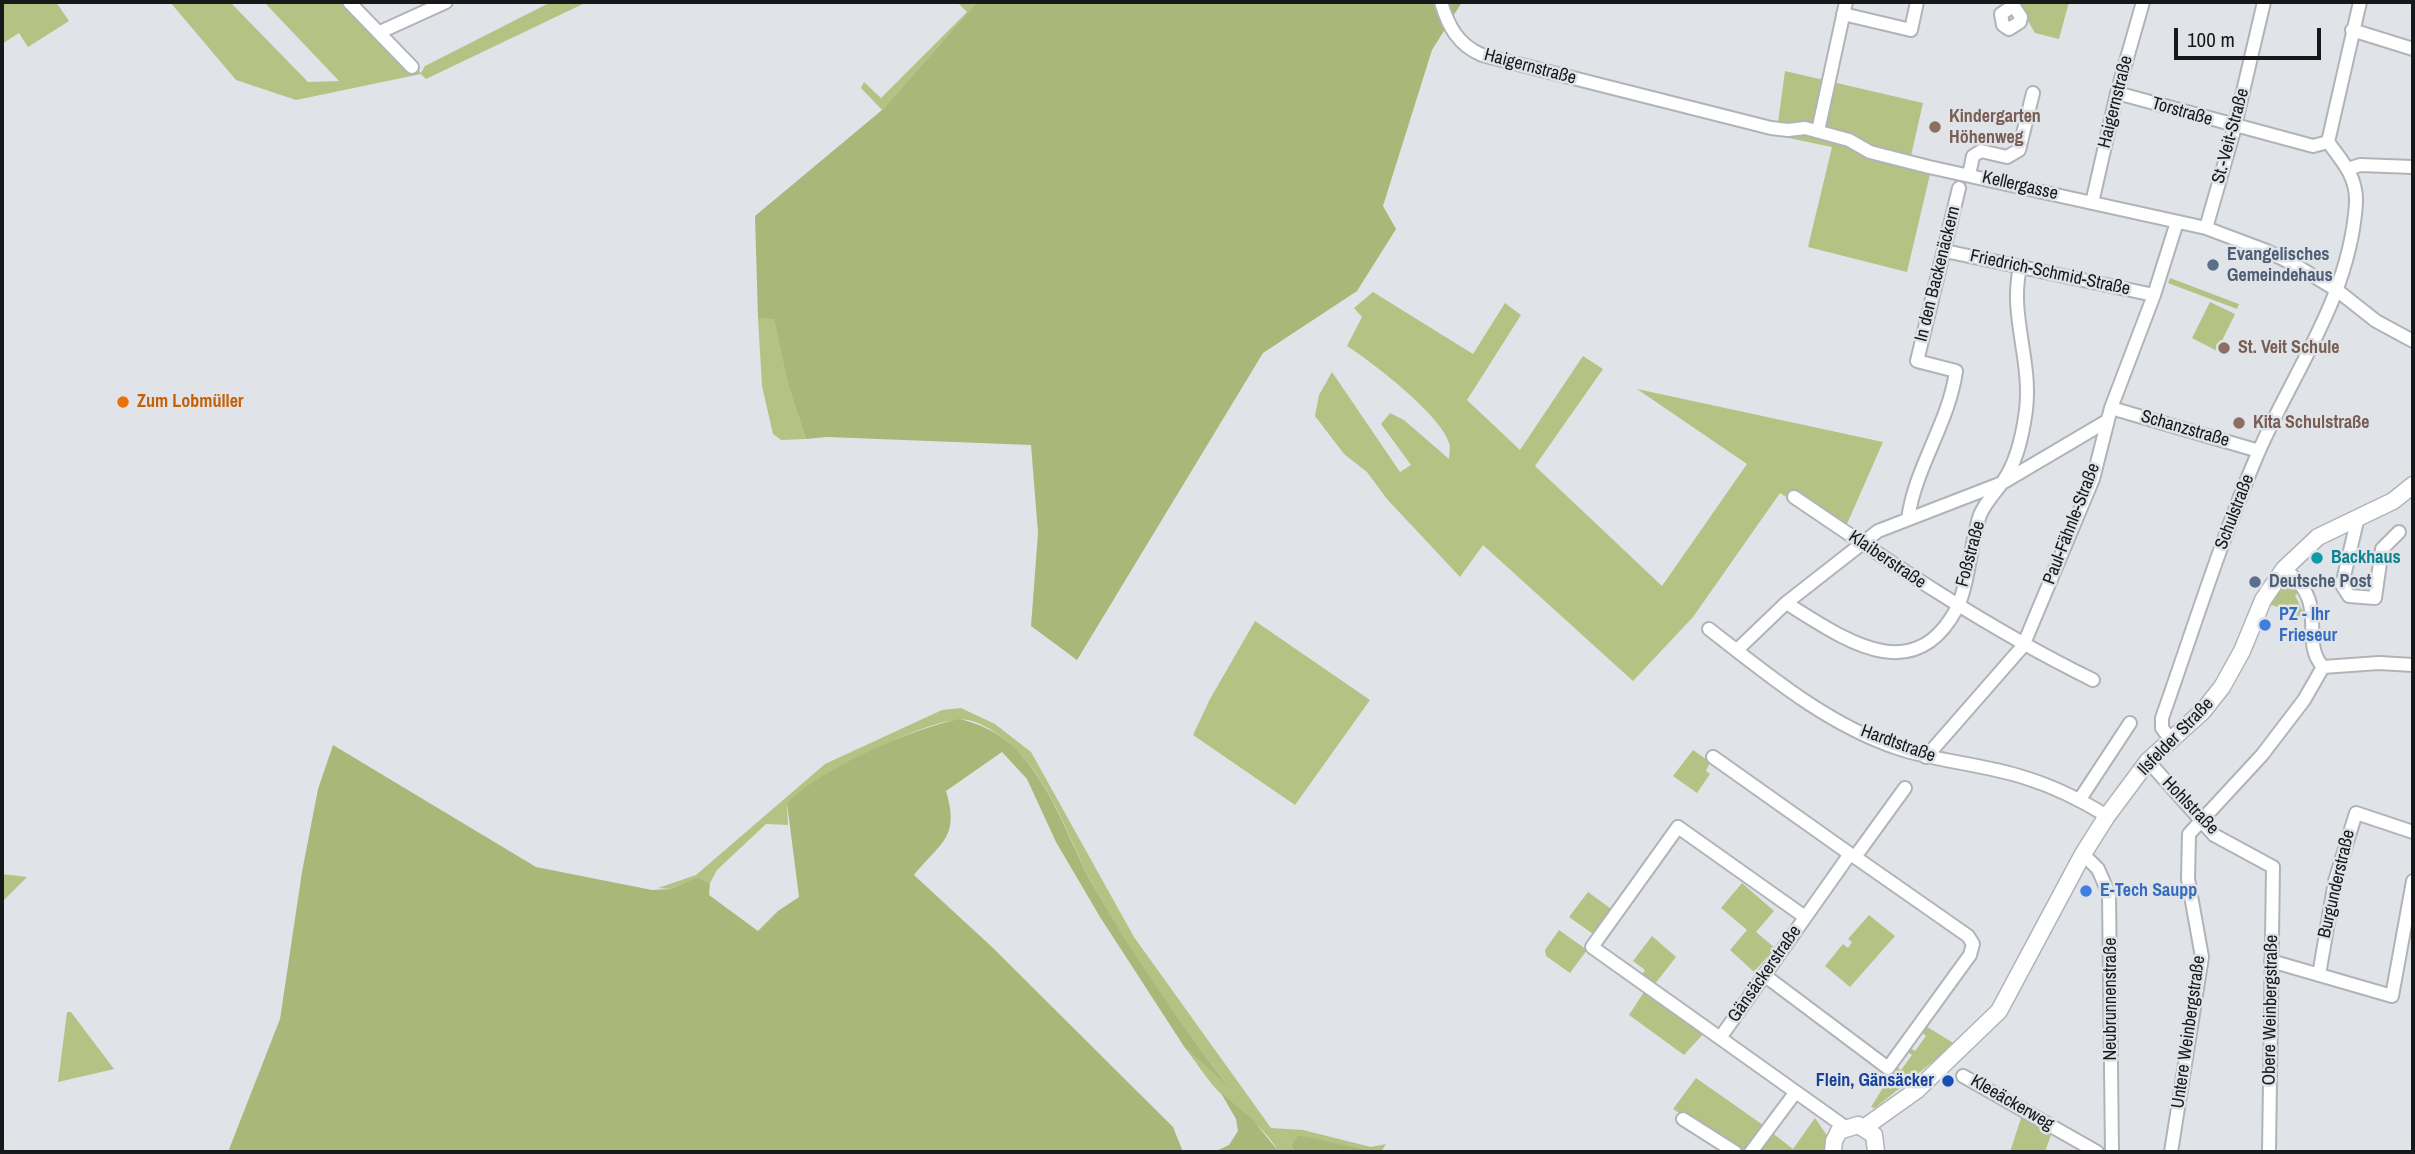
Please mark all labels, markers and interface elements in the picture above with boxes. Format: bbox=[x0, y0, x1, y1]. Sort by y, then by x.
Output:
scale bar bbox=[2177, 14, 2324, 58]
text: 100 m bbox=[2187, 25, 2235, 54]
street label: Haigernstraße bbox=[1482, 44, 1578, 90]
street label: Haigernstraße bbox=[2094, 54, 2138, 150]
street label: St.-Veit-Straße bbox=[2208, 86, 2254, 186]
street label: Torstraße bbox=[2149, 93, 2215, 131]
place label: Kindergarten Höhenweg bbox=[1949, 106, 2041, 148]
marker: Kindergarten Höhenweg bbox=[1927, 119, 1943, 135]
street label: Kellergasse bbox=[1980, 167, 2060, 205]
street label: In den Backenäckern bbox=[1911, 204, 1965, 344]
place label: Evangelisches Gemeindehaus bbox=[2227, 244, 2333, 286]
street label: Friedrich-Schmid-Straße bbox=[1968, 245, 2132, 301]
marker: Evangelisches Gemeindehaus bbox=[2205, 257, 2221, 273]
place label: St. Veit Schule bbox=[2238, 337, 2339, 359]
marker: St. Veit Schule bbox=[2216, 340, 2232, 356]
place label: Zum Lobmüller bbox=[137, 391, 244, 413]
marker: Zum Lobmüller bbox=[115, 394, 131, 410]
street label: Schanzstraße bbox=[2138, 406, 2232, 452]
place label: Kita Schulstraße bbox=[2253, 412, 2369, 434]
marker: Kita Schulstraße bbox=[2231, 415, 2247, 431]
street label: Paul-Fähnle-Straße bbox=[2039, 460, 2105, 588]
street label: Schulstraße bbox=[2211, 471, 2259, 553]
street label: Foßstraße bbox=[1952, 519, 1990, 589]
street label: Klaiberstraße bbox=[1844, 526, 1930, 594]
place label: Backhaus bbox=[2331, 547, 2401, 569]
marker: Backhaus bbox=[2309, 550, 2325, 566]
place label: Deutsche Post bbox=[2269, 571, 2372, 593]
marker: Deutsche Post bbox=[2247, 574, 2263, 590]
place label: PZ - Ihr Frieseur bbox=[2279, 604, 2337, 646]
marker: PZ - Ihr Frieseur bbox=[2257, 617, 2273, 633]
street label: Ilsfelder Straße bbox=[2133, 694, 2219, 780]
street label: Hardtstraße bbox=[1858, 721, 1938, 767]
street label: Hohlstraße bbox=[2157, 773, 2223, 839]
street label: Burgunderstraße bbox=[2314, 828, 2360, 940]
place label: E-Tech Saupp bbox=[2100, 880, 2197, 902]
marker: E-Tech Saupp bbox=[2078, 883, 2094, 899]
street label: Gänsäckerstraße bbox=[1724, 921, 1806, 1027]
street label: Obere Weinbergstraße bbox=[2259, 934, 2283, 1086]
street label: Neubrunnenstraße bbox=[2100, 937, 2122, 1061]
street label: Untere Weinbergstraße bbox=[2168, 954, 2210, 1110]
place label: Flein, Gänsäcker bbox=[1816, 1070, 1934, 1092]
street label: Kleeäckerweg bbox=[1966, 1070, 2058, 1136]
marker: Flein, Gänsäcker bbox=[1940, 1073, 1956, 1089]

